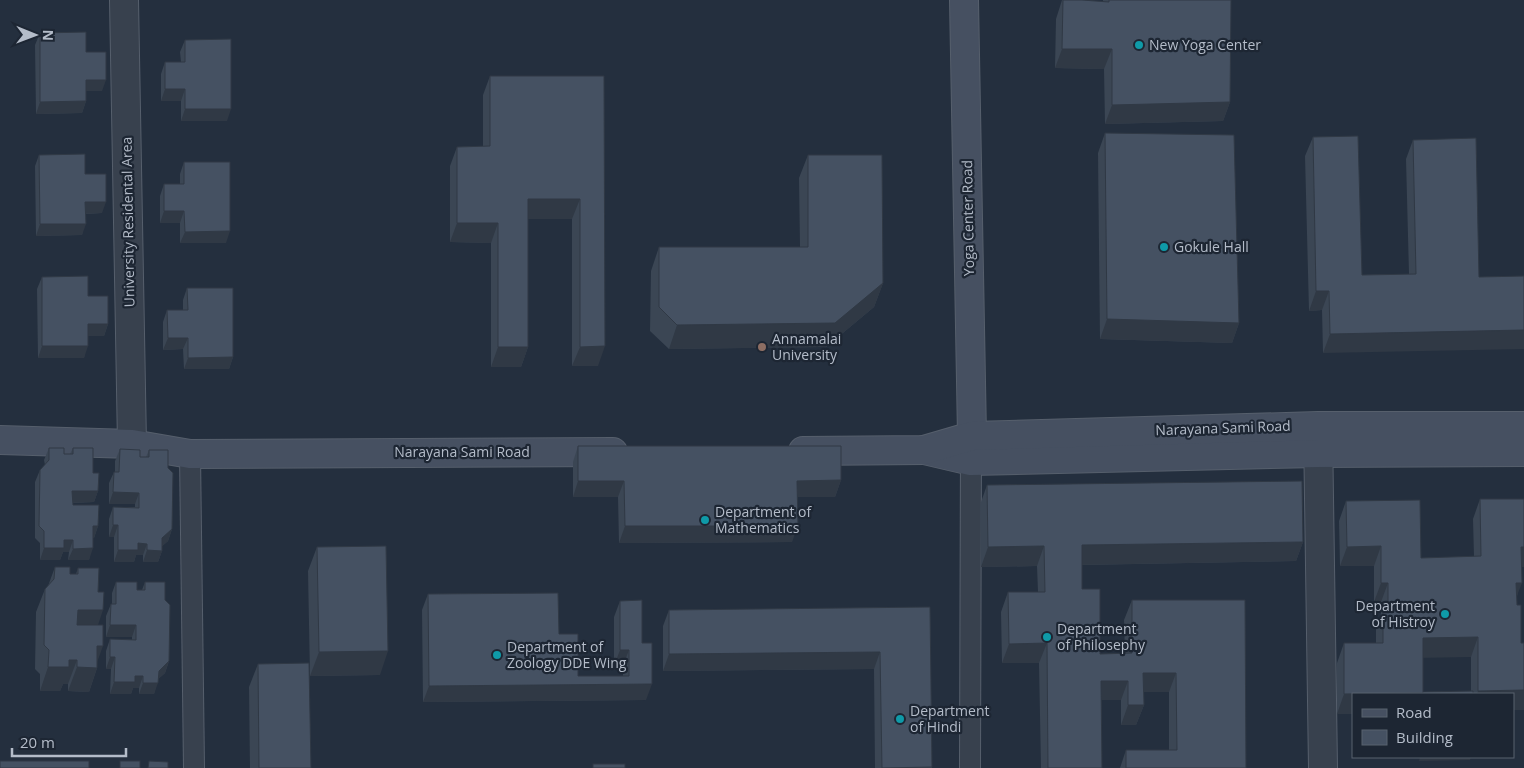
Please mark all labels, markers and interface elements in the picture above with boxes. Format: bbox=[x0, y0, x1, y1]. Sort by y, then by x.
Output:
north arrow bbox=[10, 10, 60, 60]
text: N bbox=[39, 29, 58, 41]
place label: New Yoga Center bbox=[1149, 35, 1261, 54]
marker: New Yoga Center bbox=[1133, 39, 1145, 51]
street label: University Residental Area bbox=[117, 137, 138, 307]
street label: Yoga Center Road bbox=[957, 160, 978, 276]
place label: Gokule Hall bbox=[1174, 237, 1249, 256]
marker: Gokule Hall bbox=[1158, 241, 1170, 253]
place label: Annamalai University bbox=[772, 329, 841, 364]
marker: Annamalai University bbox=[756, 341, 768, 353]
street label: Narayana Sami Road bbox=[1155, 416, 1291, 439]
street label: Narayana Sami Road bbox=[394, 442, 530, 461]
place label: Department of Mathematics bbox=[715, 502, 813, 537]
marker: Department of Mathematics bbox=[699, 514, 711, 526]
place label: Department of Histroy bbox=[1356, 596, 1436, 631]
marker: Department of Histroy bbox=[1439, 608, 1451, 620]
place label: Department of Philosephy bbox=[1057, 619, 1146, 654]
marker: Department of Philosephy bbox=[1041, 631, 1053, 643]
place label: Department of Zoology DDE Wing bbox=[507, 637, 627, 672]
marker: Department of Zoology DDE Wing bbox=[491, 649, 503, 661]
legend bbox=[1352, 693, 1514, 758]
place label: Department of Hindi bbox=[910, 701, 989, 736]
text: Road bbox=[1396, 702, 1432, 722]
marker: Department of Hindi bbox=[894, 713, 906, 725]
scale bar bbox=[12, 726, 126, 758]
text: Building bbox=[1396, 727, 1453, 747]
text: 20 m bbox=[20, 732, 55, 752]

